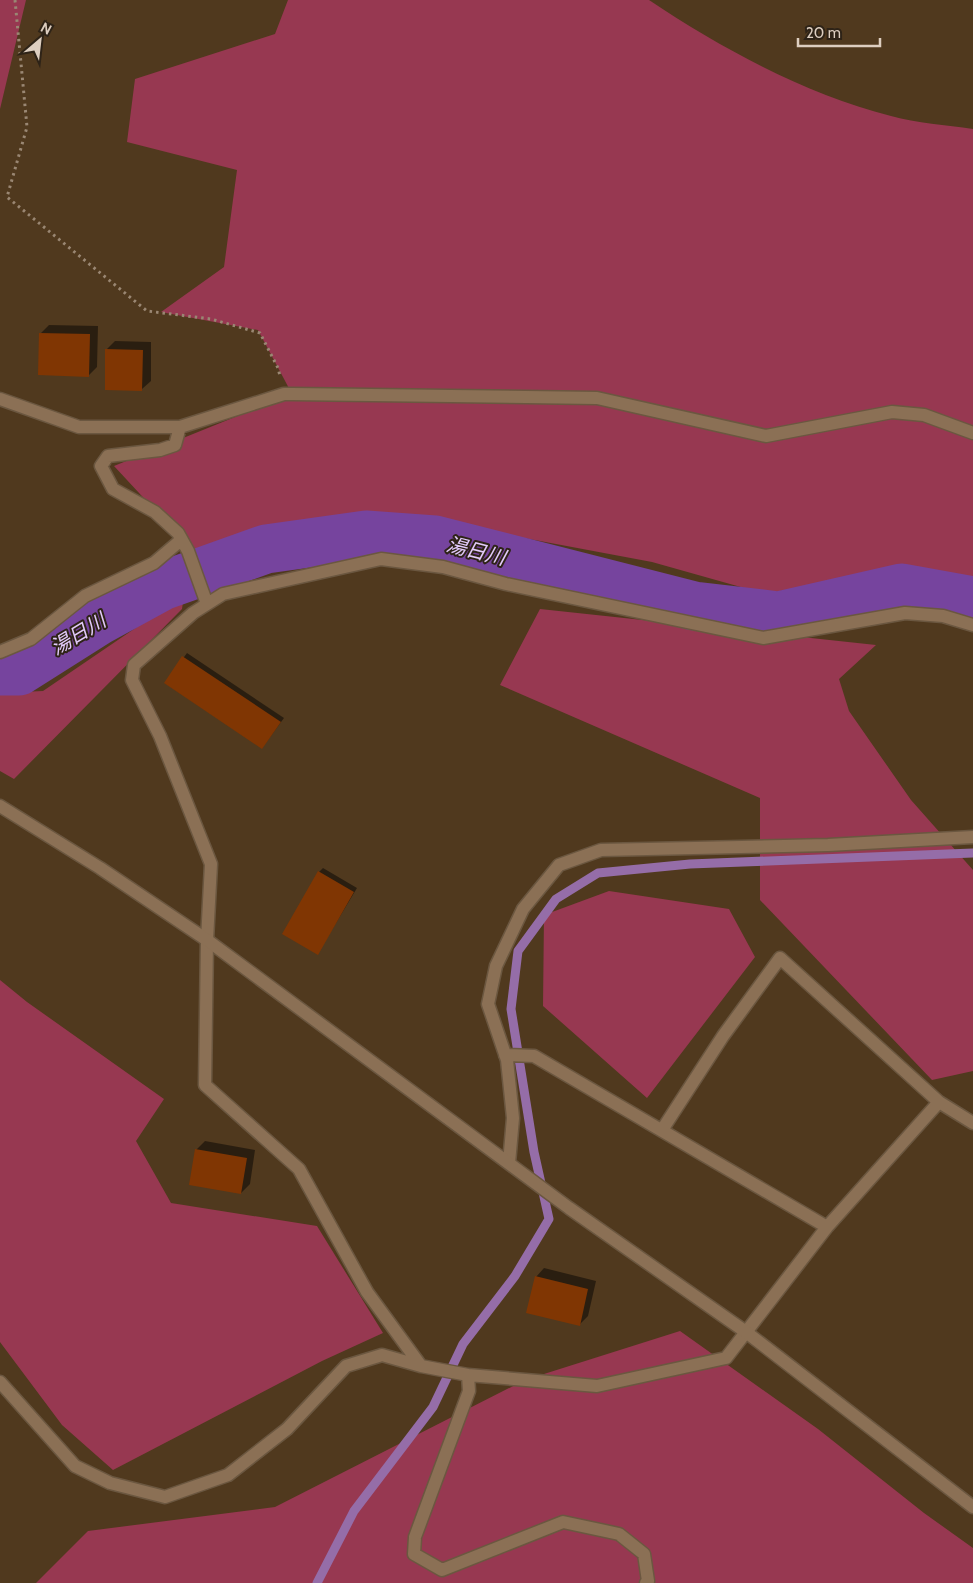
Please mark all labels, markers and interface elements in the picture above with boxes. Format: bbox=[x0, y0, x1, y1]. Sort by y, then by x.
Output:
north arrow bbox=[15, 15, 65, 65]
scale bar bbox=[798, 15, 880, 47]
text: N bbox=[38, 18, 55, 39]
text: 20 m bbox=[806, 24, 841, 42]
water label: 湯日川 bbox=[444, 532, 510, 570]
water label: 湯日川 bbox=[46, 607, 112, 660]

